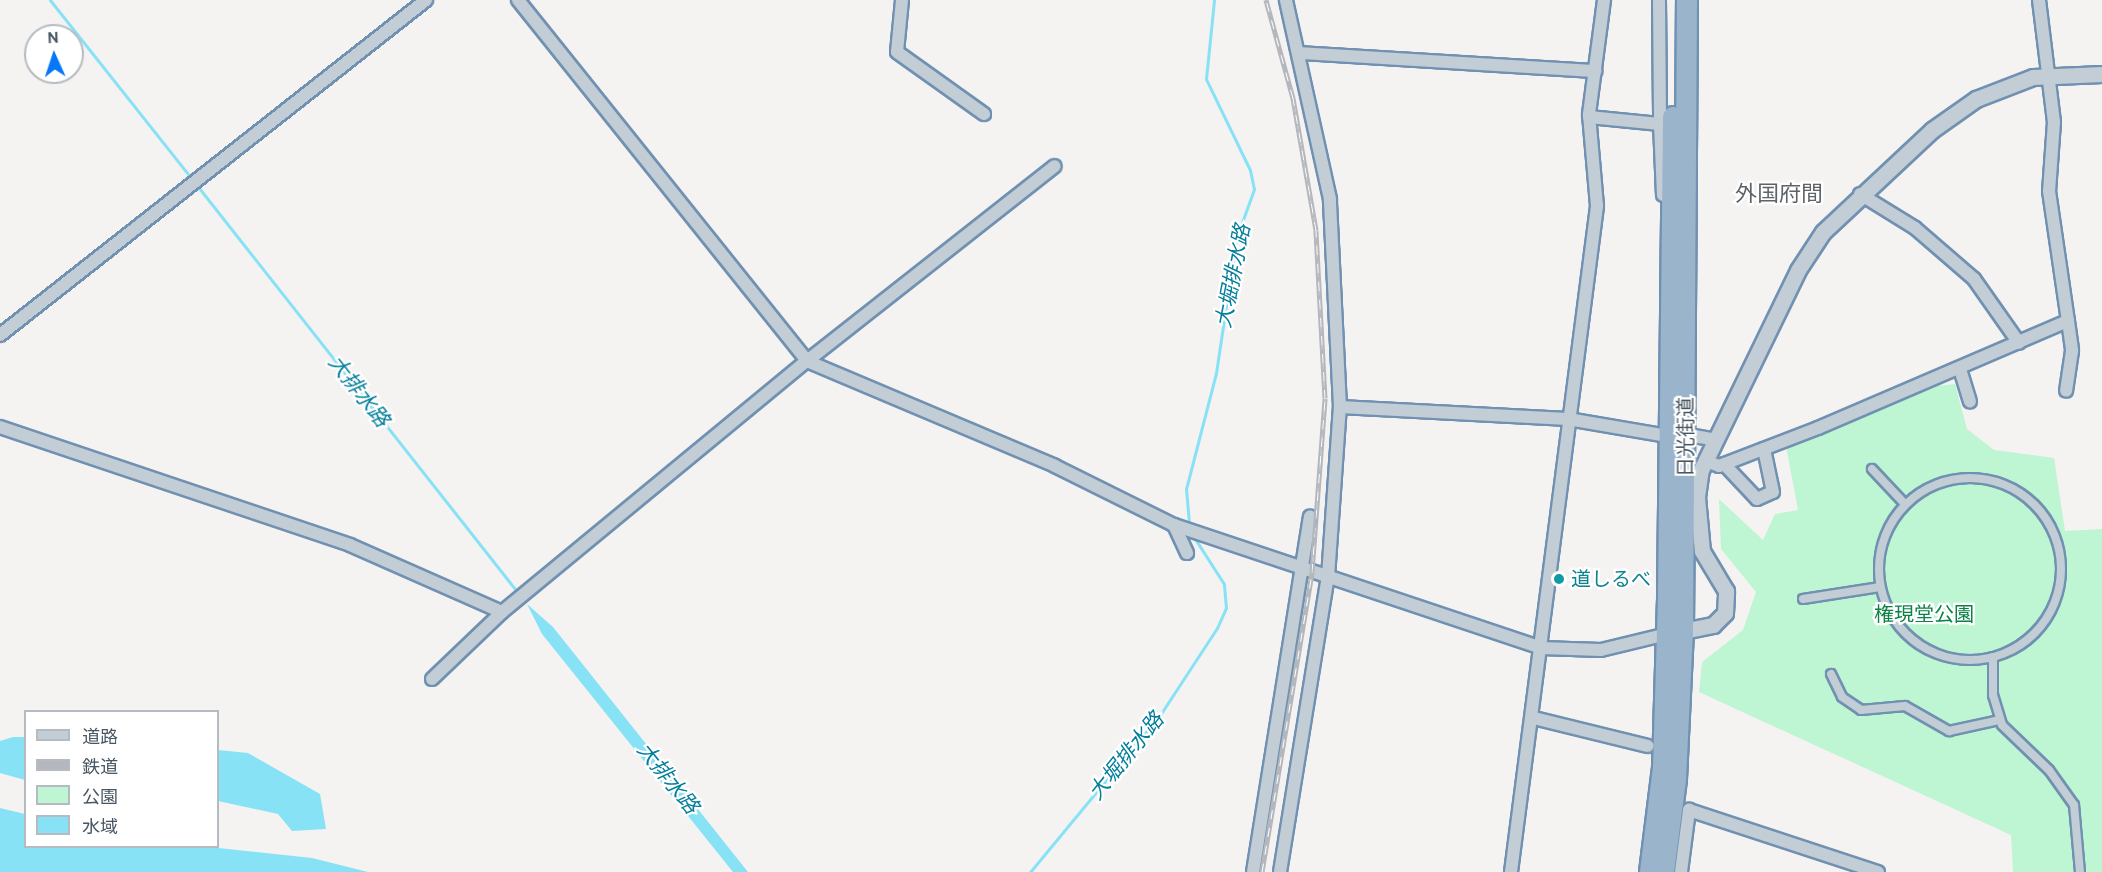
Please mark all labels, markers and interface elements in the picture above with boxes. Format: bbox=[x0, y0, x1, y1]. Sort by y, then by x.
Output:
north arrow bbox=[24, 24, 84, 84]
text: N bbox=[47, 28, 59, 47]
district label: 外国府間 bbox=[1735, 181, 1823, 207]
water label: 大堀排水路 bbox=[1211, 222, 1255, 330]
water label: 大排水路 bbox=[323, 350, 395, 432]
street label: 日光街道 bbox=[1674, 397, 1698, 477]
place label: 道しるべ bbox=[1571, 567, 1651, 591]
marker: 道しるべ bbox=[1552, 572, 1566, 586]
park label: 権現堂公園 bbox=[1874, 602, 1974, 626]
water label: 大堀排水路 bbox=[1083, 707, 1169, 805]
legend bbox=[24, 710, 219, 848]
text: 道路 bbox=[82, 726, 118, 748]
water label: 大排水路 bbox=[632, 737, 704, 819]
text: 鉄道 bbox=[82, 756, 118, 778]
text: 公園 bbox=[82, 786, 118, 808]
text: 水域 bbox=[82, 816, 118, 838]

